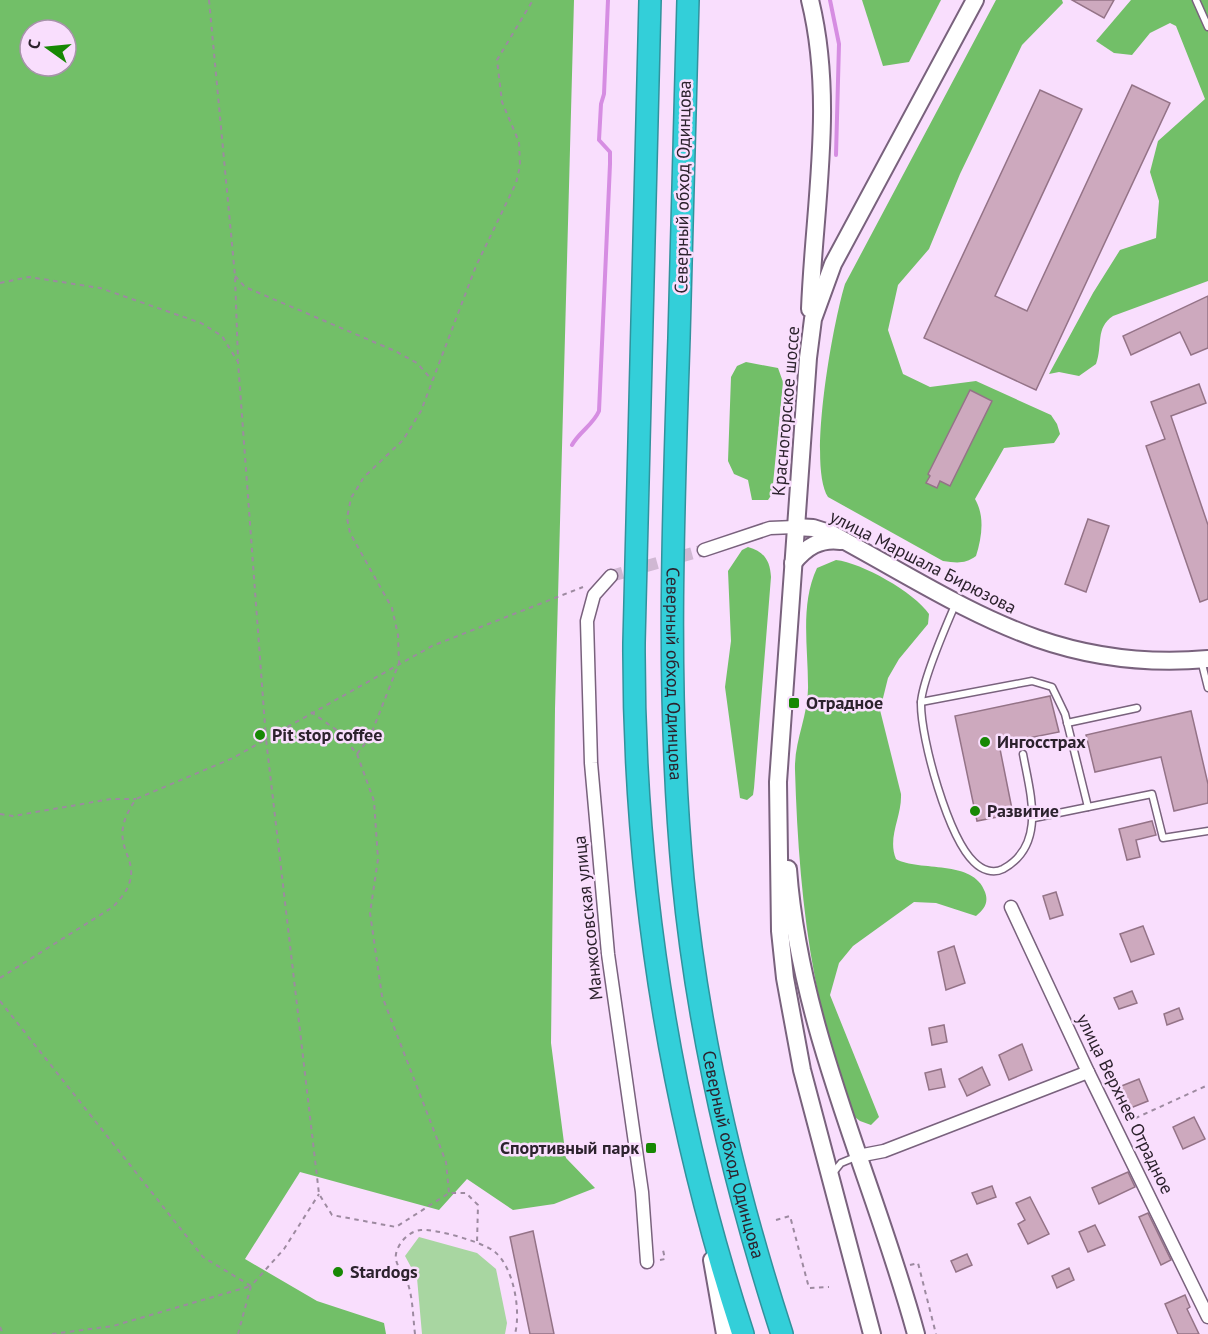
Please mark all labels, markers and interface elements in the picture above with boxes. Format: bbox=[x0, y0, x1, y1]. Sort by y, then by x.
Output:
north arrow bbox=[18, 18, 78, 78]
text: С bbox=[23, 37, 44, 51]
street label: Северный обход Одинцова bbox=[669, 80, 696, 294]
street label: Красногорское шоссе bbox=[767, 325, 804, 497]
street label: улица Маршала Бирюзова bbox=[826, 504, 1020, 619]
street label: Северный обход Одинцова bbox=[661, 567, 688, 781]
place label: Отрадное bbox=[806, 691, 883, 714]
marker: Отрадное bbox=[787, 696, 801, 710]
place label: Pit stop coffee bbox=[272, 723, 382, 746]
marker: Pit stop coffee bbox=[253, 728, 267, 742]
place label: Ингосстрах bbox=[997, 730, 1086, 753]
marker: Ингосстрах bbox=[978, 735, 992, 749]
place label: Развитие bbox=[987, 799, 1059, 822]
marker: Развитие bbox=[968, 804, 982, 818]
street label: Манжосовская улица bbox=[567, 835, 608, 1002]
street label: улица Верхнее Отрадное bbox=[1072, 1010, 1179, 1198]
street label: Северный обход Одинцова bbox=[697, 1049, 770, 1261]
place label: Спортивный парк bbox=[500, 1136, 639, 1159]
marker: Спортивный парк bbox=[644, 1141, 658, 1155]
place label: Stardogs bbox=[350, 1260, 418, 1283]
marker: Stardogs bbox=[331, 1265, 345, 1279]

